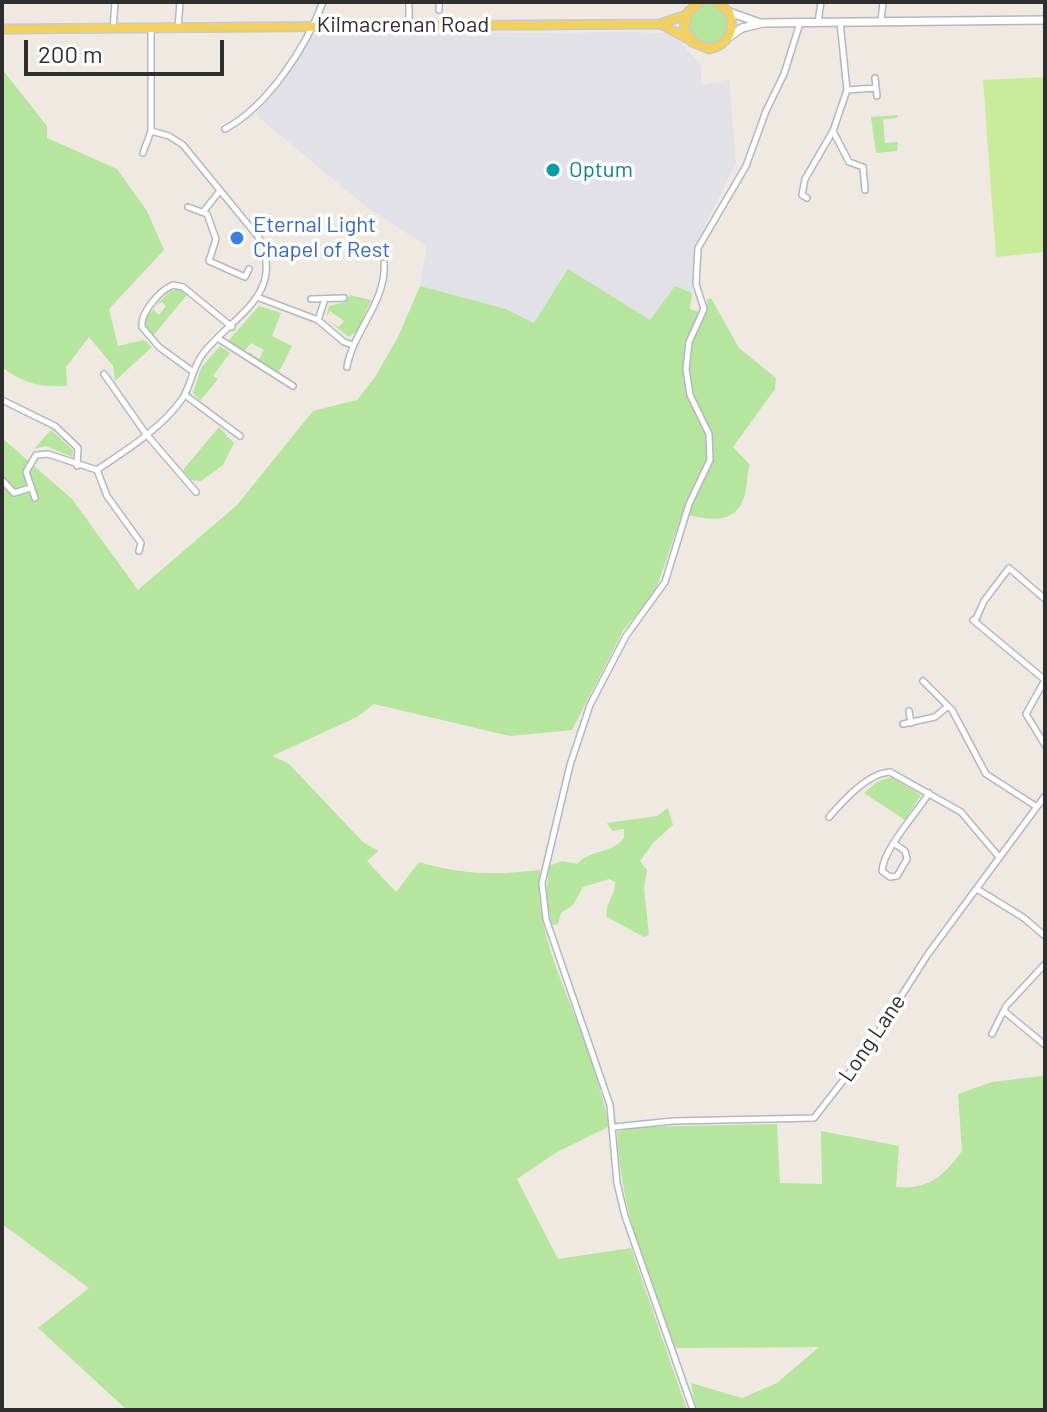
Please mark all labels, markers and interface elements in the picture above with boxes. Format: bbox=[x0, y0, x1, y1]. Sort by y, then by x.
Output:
street label: Kilmacrenan Road bbox=[317, 12, 489, 38]
scale bar bbox=[28, 24, 228, 74]
text: 200 m bbox=[38, 39, 103, 68]
place label: Optum bbox=[569, 157, 633, 183]
marker: Optum bbox=[544, 161, 562, 179]
place label: Eternal Light Chapel of Rest bbox=[253, 212, 390, 264]
marker: Eternal Light Chapel of Rest bbox=[228, 229, 246, 247]
street label: Long Lane bbox=[833, 989, 911, 1087]

